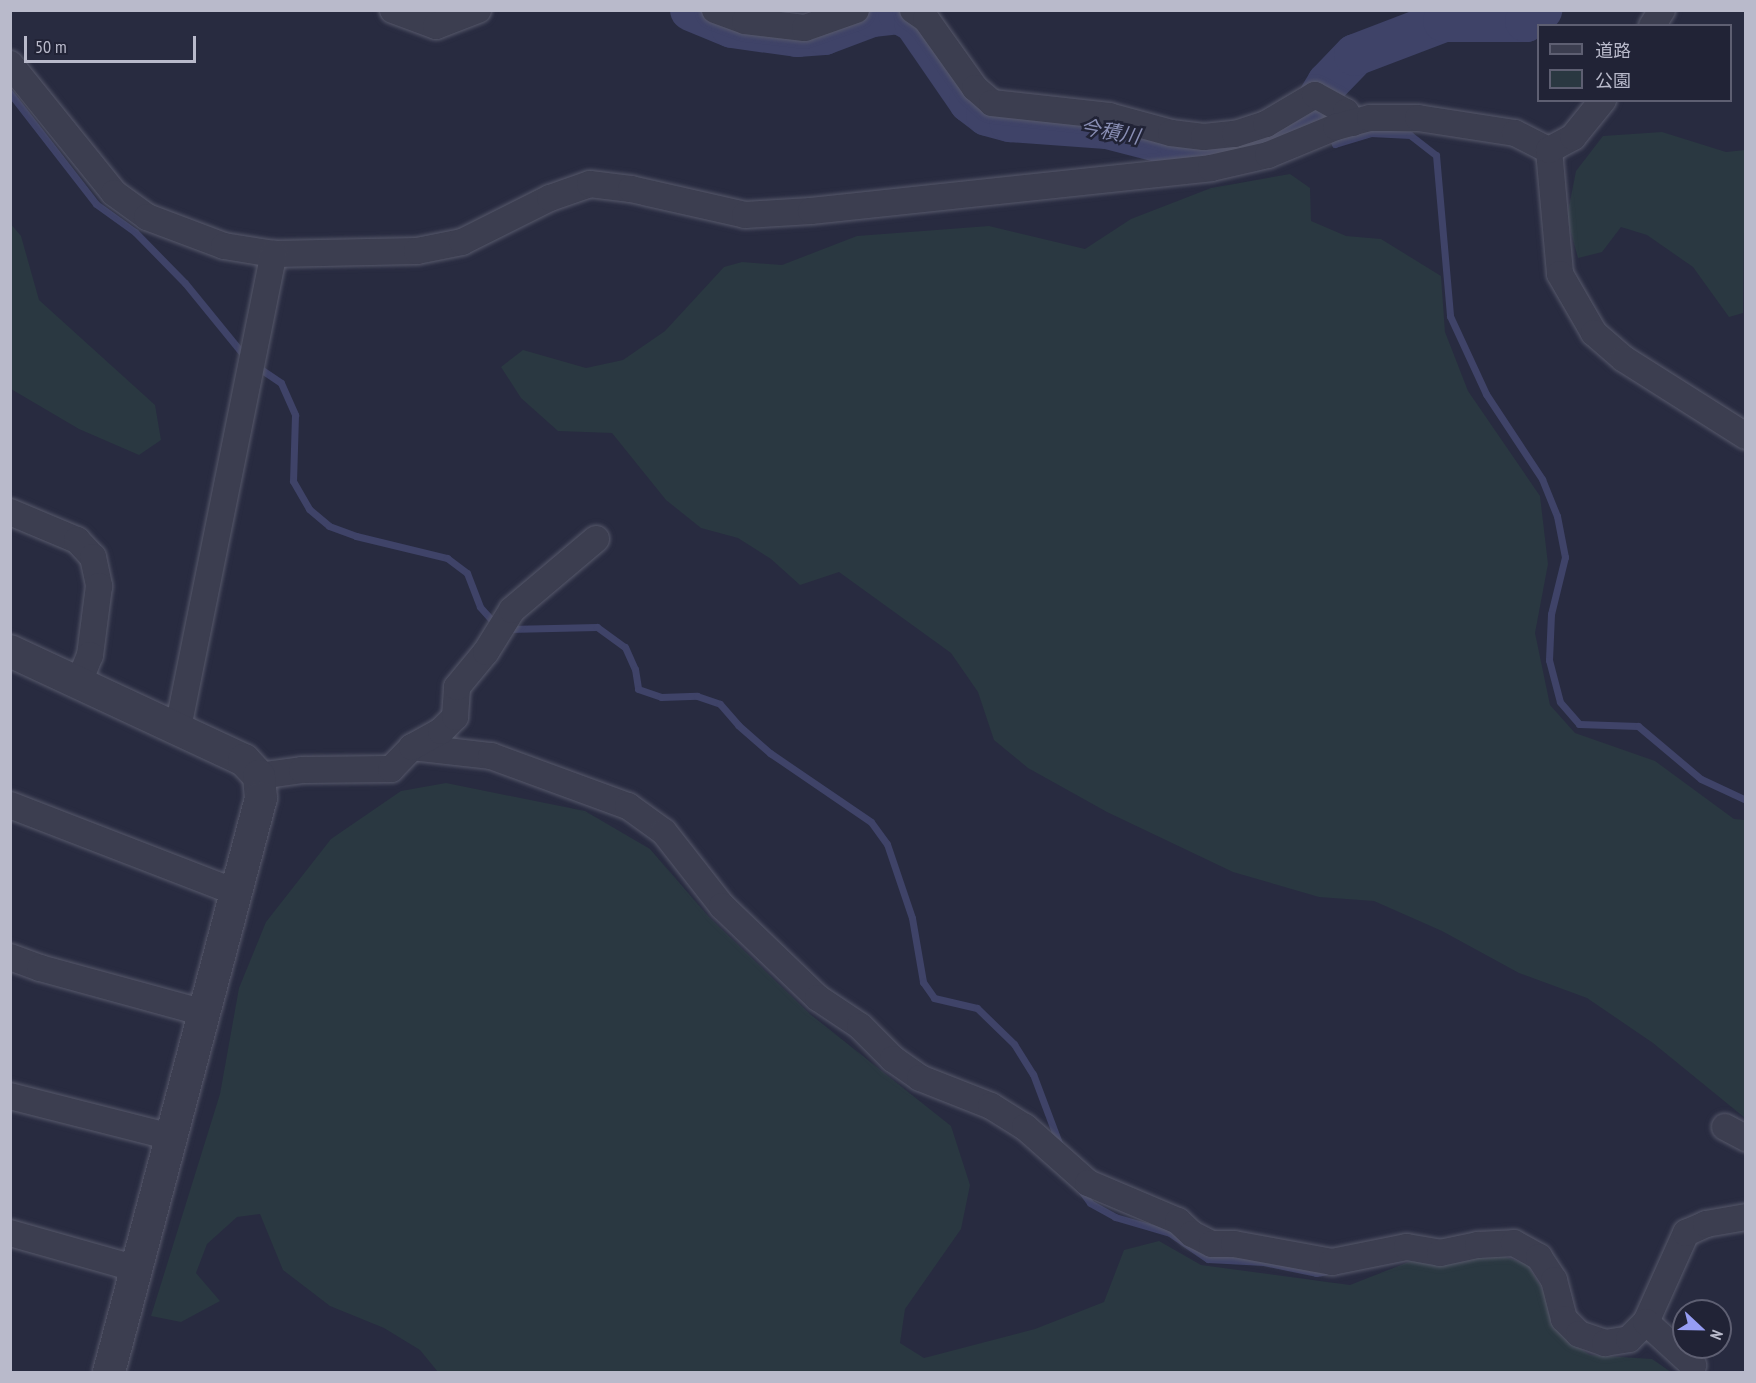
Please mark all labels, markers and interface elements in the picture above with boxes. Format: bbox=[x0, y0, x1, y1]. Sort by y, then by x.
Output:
scale bar bbox=[27, 24, 200, 62]
legend bbox=[1537, 24, 1732, 102]
text: 50 m bbox=[35, 35, 67, 58]
text: 道路 bbox=[1595, 39, 1631, 62]
text: 公園 bbox=[1595, 69, 1631, 92]
water label: 今積川 bbox=[1078, 115, 1142, 149]
north arrow bbox=[1672, 1299, 1732, 1359]
text: N bbox=[1706, 1327, 1728, 1343]

